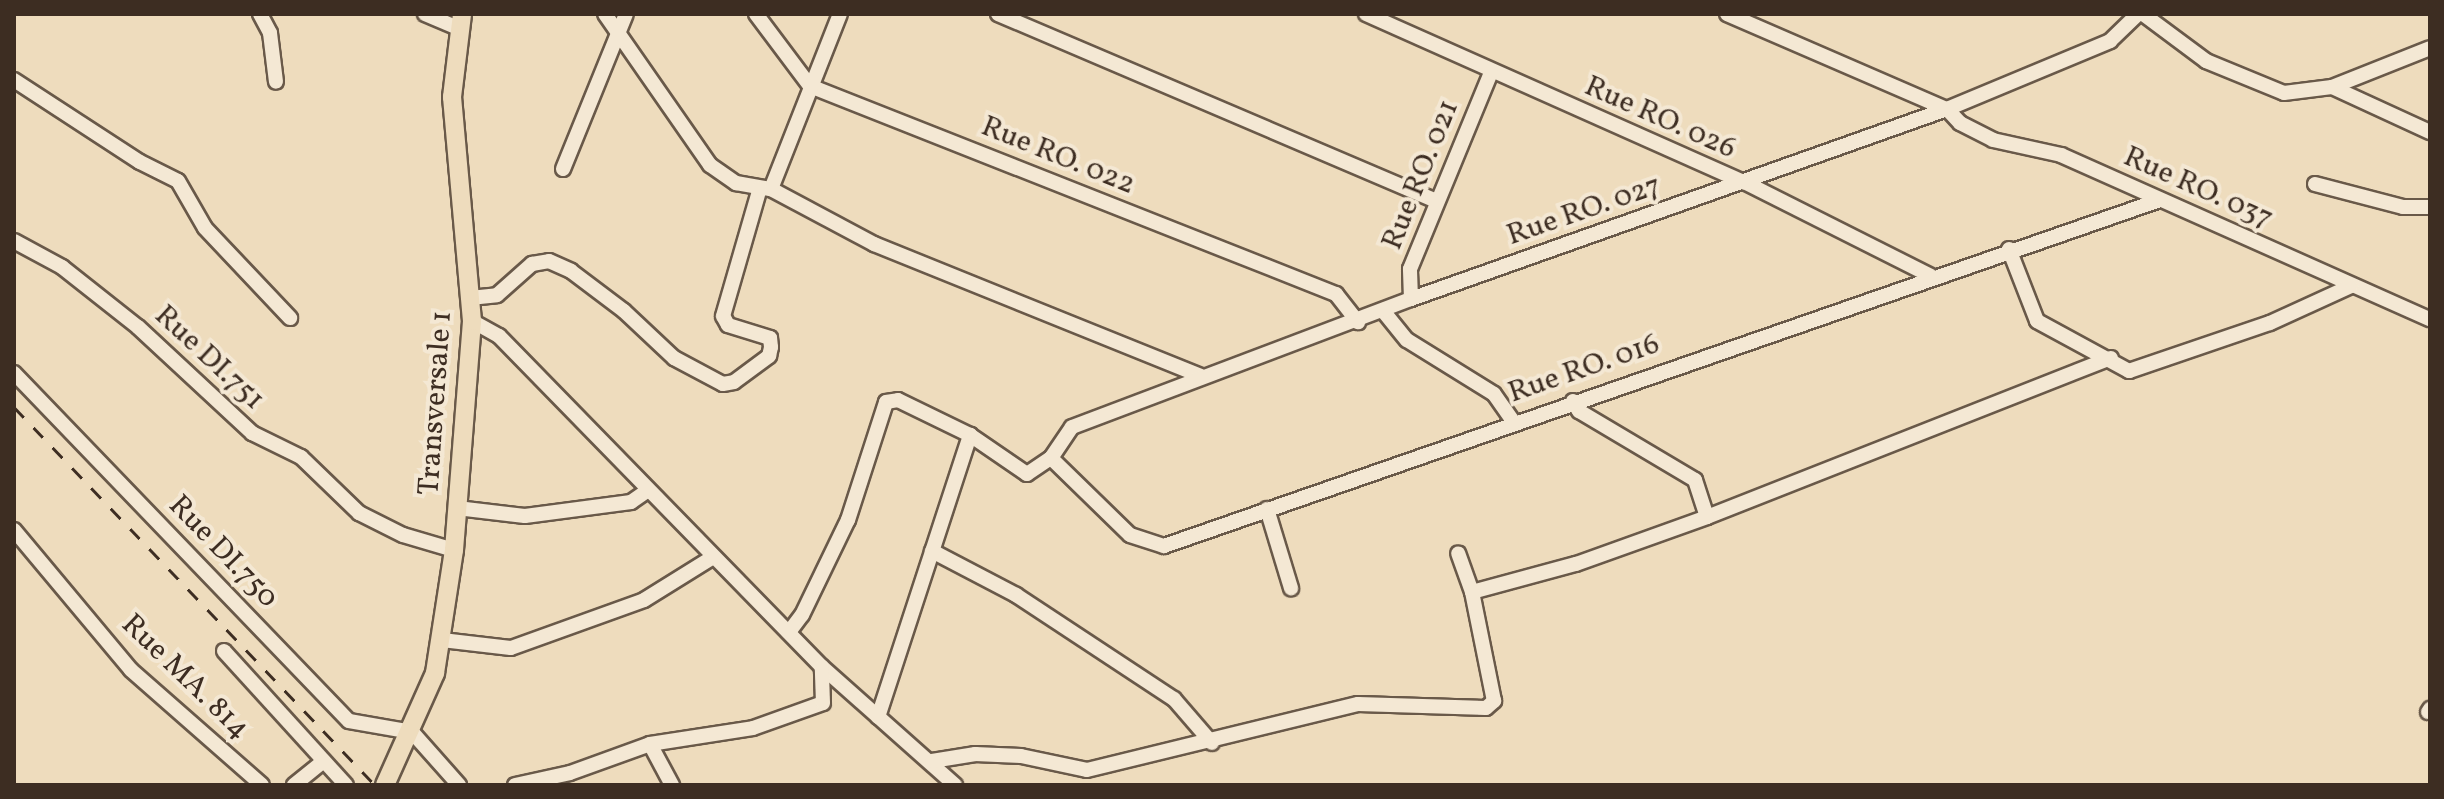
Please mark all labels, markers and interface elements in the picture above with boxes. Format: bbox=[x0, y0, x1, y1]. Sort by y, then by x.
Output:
street label: Rue RO. 026 bbox=[1579, 69, 1741, 167]
street label: Rue RO. 021 bbox=[1375, 95, 1467, 255]
street label: Rue RO. 022 bbox=[976, 109, 1140, 203]
street label: Rue RO. 037 bbox=[2118, 139, 2278, 237]
street label: Rue RO. 027 bbox=[1502, 168, 1666, 254]
street label: Rue DI.751 bbox=[147, 298, 271, 418]
street label: Transversale 1 bbox=[412, 309, 460, 497]
street label: Rue RO. 016 bbox=[1504, 326, 1664, 412]
street label: Rue DI.750 bbox=[160, 488, 286, 616]
street label: Rue MA. 814 bbox=[113, 607, 257, 747]

